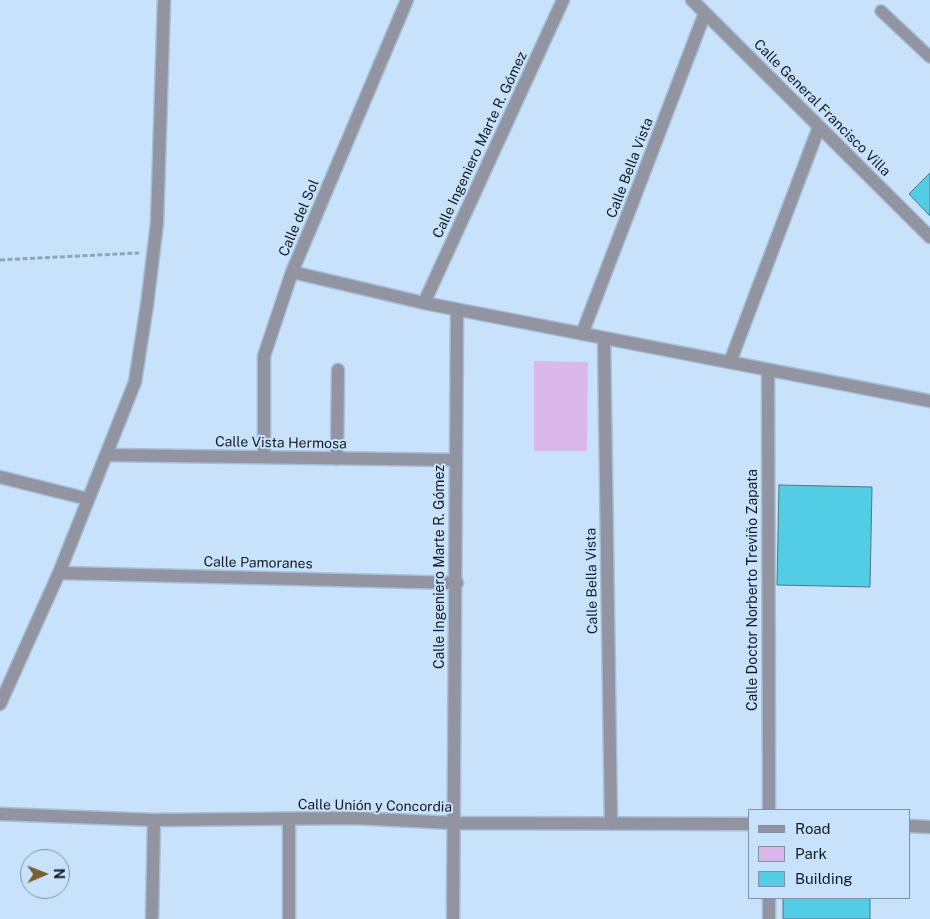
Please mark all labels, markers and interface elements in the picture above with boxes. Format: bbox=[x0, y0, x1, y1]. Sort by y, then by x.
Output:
street label: Calle General Francisco Villa bbox=[750, 36, 894, 180]
street label: Calle Ingeniero Marte R. Gómez bbox=[429, 49, 531, 241]
street label: Calle Bella Vista bbox=[603, 115, 657, 221]
street label: Calle del Sol bbox=[275, 177, 323, 259]
street label: Calle Vista Hermosa bbox=[215, 433, 347, 453]
street label: Calle Ingeniero Marte R. Gómez bbox=[432, 465, 448, 669]
street label: Calle Doctor Norberto Treviño Zapata bbox=[745, 469, 761, 711]
street label: Calle Bella Vista bbox=[583, 528, 601, 634]
street label: Calle Pamoranes bbox=[203, 554, 313, 572]
street label: Calle Unión y Concordia bbox=[298, 796, 452, 816]
legend bbox=[748, 809, 910, 899]
text: Road bbox=[795, 820, 831, 837]
text: Park bbox=[795, 845, 827, 862]
north arrow bbox=[20, 849, 70, 899]
text: N bbox=[51, 868, 67, 879]
text: Building bbox=[795, 870, 853, 887]

